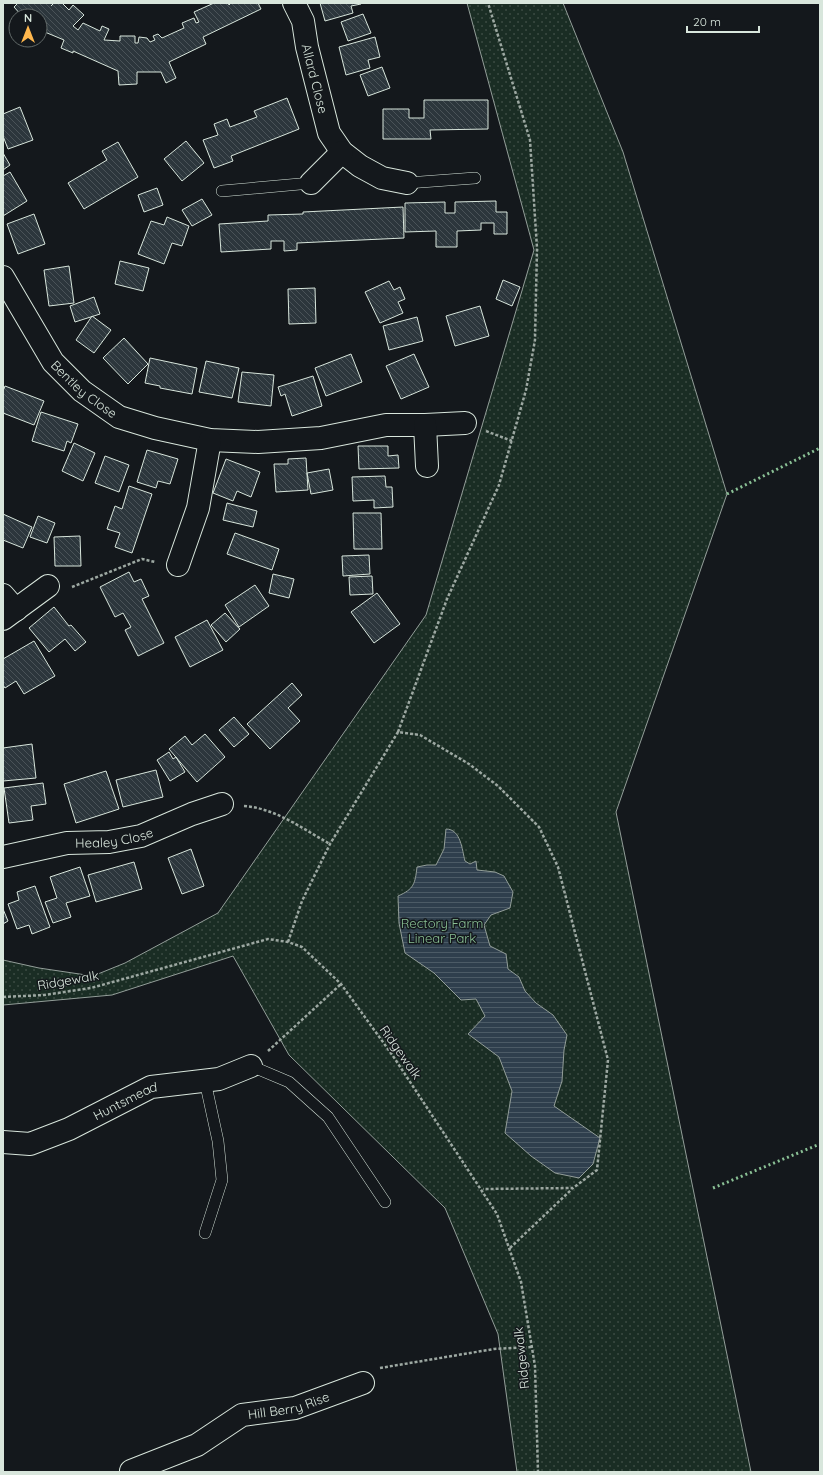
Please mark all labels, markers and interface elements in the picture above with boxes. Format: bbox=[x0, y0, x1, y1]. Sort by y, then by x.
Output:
north arrow bbox=[8, 8, 48, 48]
scale bar bbox=[687, 8, 759, 34]
text: N bbox=[24, 11, 32, 25]
text: 20 m bbox=[693, 14, 721, 29]
street label: Allard Close bbox=[298, 42, 332, 115]
street label: Bentley Close bbox=[48, 357, 120, 421]
street label: Healey Close bbox=[75, 824, 155, 851]
park label: Rectory Farm Linear Park bbox=[401, 915, 483, 946]
street label: Ridgewalk bbox=[36, 967, 100, 993]
street label: Ridgewalk bbox=[377, 1022, 425, 1082]
street label: Huntsmead bbox=[90, 1078, 158, 1123]
street label: Ridgewalk bbox=[510, 1326, 532, 1390]
street label: Hill Berry Rise bbox=[247, 1388, 331, 1422]

